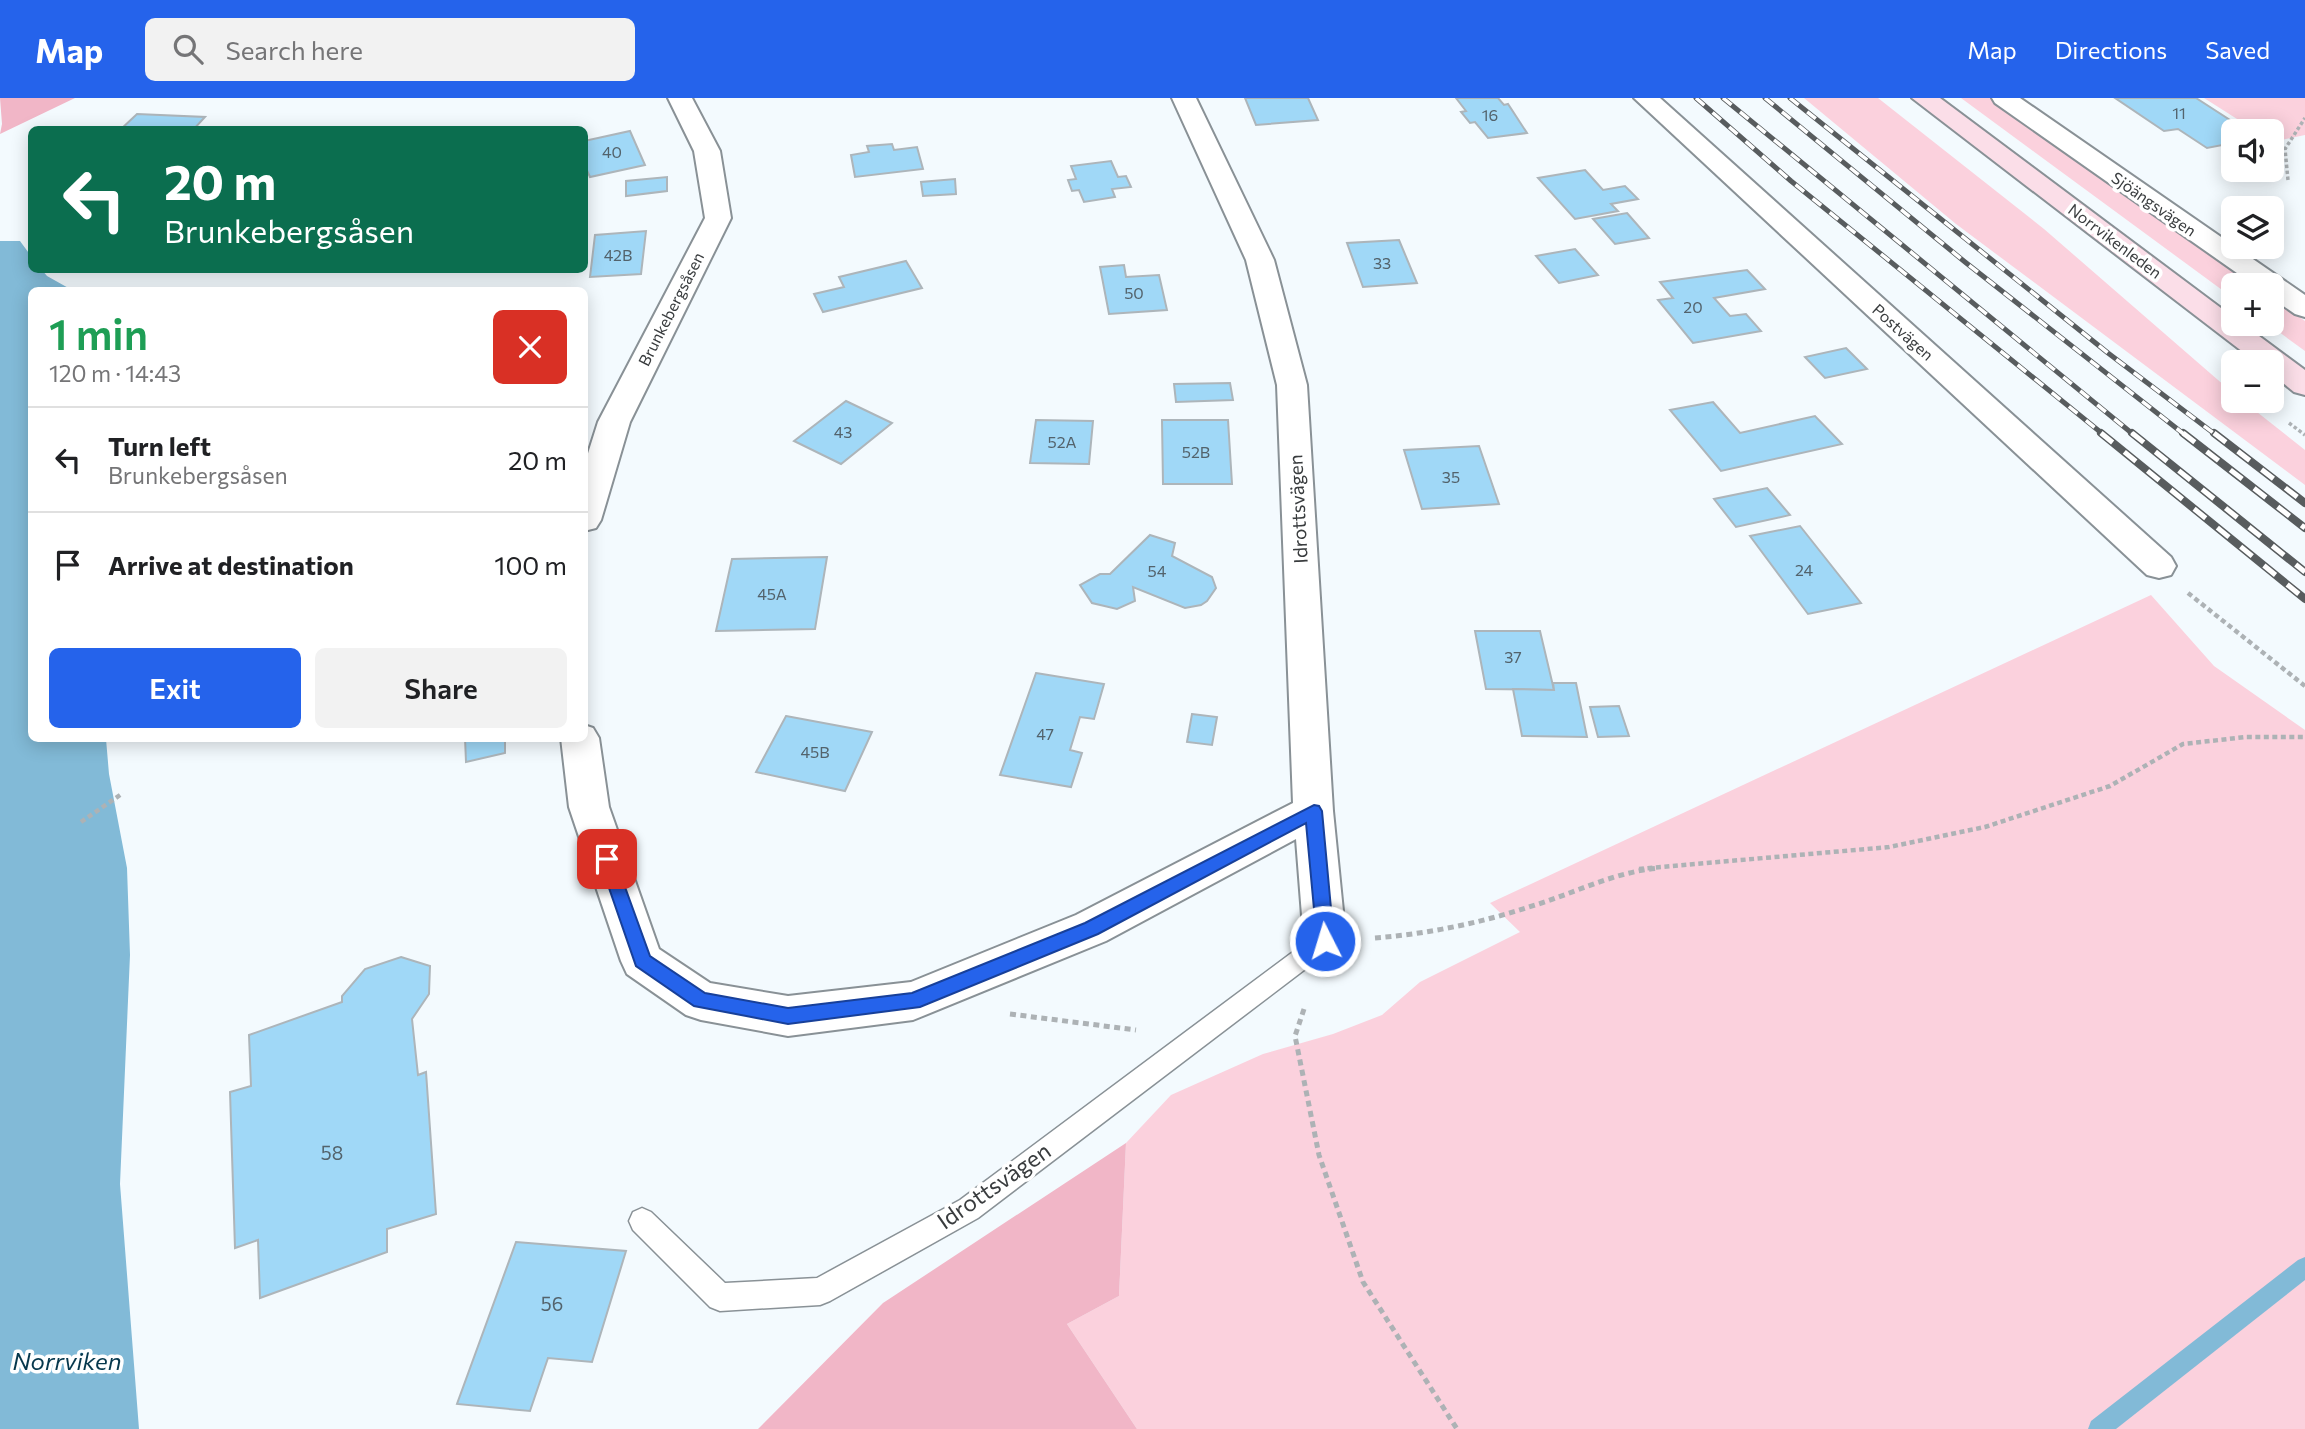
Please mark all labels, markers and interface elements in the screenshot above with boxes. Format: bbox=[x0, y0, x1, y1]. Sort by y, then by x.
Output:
search box bbox=[145, 18, 635, 81]
text: Map bbox=[35, 29, 103, 70]
icon: search bbox=[169, 30, 207, 68]
text: Search here bbox=[225, 34, 363, 65]
text: Map bbox=[1967, 35, 2017, 64]
text: Directions bbox=[2055, 35, 2167, 64]
text: Saved bbox=[2205, 35, 2270, 64]
house number: 11 bbox=[2172, 103, 2186, 122]
house number: 16 bbox=[1482, 105, 1498, 124]
map controls bbox=[2221, 119, 2284, 413]
button: sound bbox=[2221, 119, 2284, 182]
house number: 40 bbox=[602, 142, 622, 161]
text: 20 m bbox=[164, 150, 276, 210]
icon: left bbox=[49, 154, 140, 245]
street label: Sjöängsvägen bbox=[2108, 167, 2200, 240]
button: layers bbox=[2221, 196, 2284, 259]
street label: Norrvikenleden bbox=[2065, 199, 2166, 282]
text: Brunkebergsåsen bbox=[164, 210, 414, 250]
house number: 42B bbox=[604, 245, 632, 264]
street label: Brunkebergsåsen bbox=[634, 249, 707, 369]
house number: 33 bbox=[1373, 253, 1391, 272]
button: + bbox=[2221, 273, 2284, 336]
house number: 50 bbox=[1124, 283, 1144, 302]
house number: 20 bbox=[1683, 297, 1703, 316]
street label: Postvägen bbox=[1869, 299, 1938, 364]
text: 1 min bbox=[49, 307, 148, 359]
button: close bbox=[493, 310, 567, 384]
button: − bbox=[2221, 350, 2284, 413]
text: 120 m · 14:43 bbox=[49, 359, 181, 387]
house number: 43 bbox=[834, 422, 852, 441]
text: Turn left bbox=[108, 430, 211, 461]
house number: 52A bbox=[1047, 432, 1077, 451]
icon: left bbox=[49, 441, 87, 479]
house number: 52B bbox=[1182, 442, 1210, 461]
text: 20 m bbox=[508, 444, 567, 475]
street label: Idrottsvägen bbox=[1283, 454, 1312, 564]
text: Brunkebergsåsen bbox=[108, 461, 288, 489]
house number: 35 bbox=[1442, 467, 1460, 486]
icon: arrive bbox=[49, 546, 87, 584]
text: Arrive at destination bbox=[108, 549, 354, 580]
text: 100 m bbox=[494, 549, 567, 580]
house number: 24 bbox=[1795, 560, 1813, 579]
house number: 54 bbox=[1148, 561, 1167, 580]
house number: 45A bbox=[757, 584, 787, 603]
house number: 37 bbox=[1504, 647, 1522, 666]
button: Exit bbox=[49, 648, 301, 728]
button: Share bbox=[315, 648, 567, 728]
house number: 47 bbox=[1036, 724, 1054, 743]
house number: 45B bbox=[800, 742, 830, 761]
pin bbox=[577, 829, 637, 889]
icon: arrive bbox=[588, 840, 626, 878]
position arrow bbox=[1288, 904, 1362, 978]
street label: Idrottsvägen bbox=[931, 1136, 1056, 1235]
house number: 58 bbox=[321, 1141, 343, 1164]
house number: 56 bbox=[541, 1292, 563, 1315]
water label: Norrviken bbox=[13, 1346, 121, 1375]

